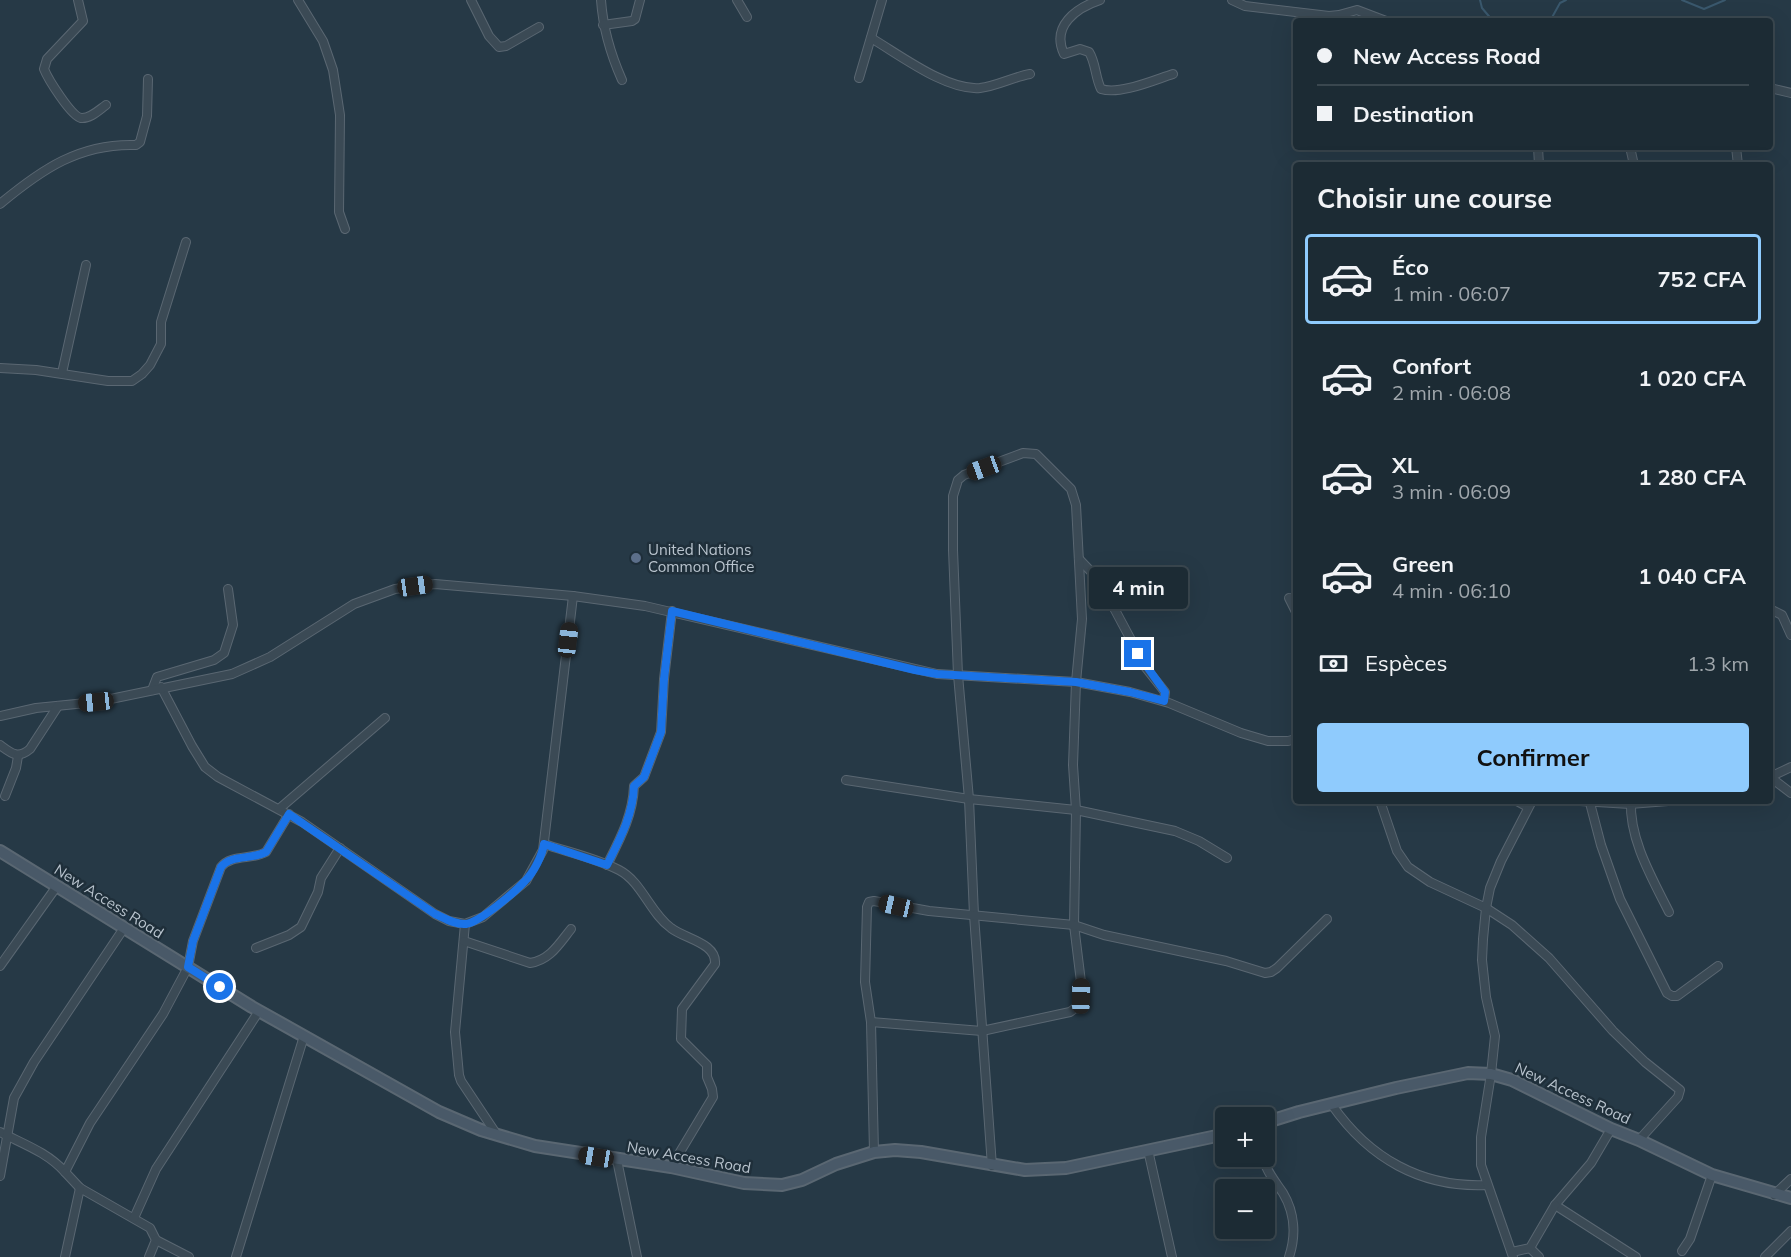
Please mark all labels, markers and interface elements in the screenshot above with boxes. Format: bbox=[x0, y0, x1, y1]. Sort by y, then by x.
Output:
text: New Access Road bbox=[1353, 42, 1541, 70]
text: Destination bbox=[1353, 100, 1474, 128]
text: Choisir une course bbox=[1317, 181, 1552, 215]
icon: car bbox=[1320, 252, 1374, 306]
text: Éco bbox=[1392, 253, 1429, 281]
text: 752 CFA bbox=[1657, 265, 1746, 293]
text: 1 min · 06:07 bbox=[1392, 281, 1511, 306]
icon: car bbox=[1320, 351, 1374, 405]
text: Confort bbox=[1392, 352, 1471, 380]
text: 1 020 CFA bbox=[1638, 364, 1746, 392]
text: 2 min · 06:08 bbox=[1392, 380, 1511, 405]
icon: car bbox=[1320, 450, 1374, 504]
text: XL bbox=[1392, 451, 1419, 479]
car bbox=[964, 453, 1004, 483]
text: 1 280 CFA bbox=[1638, 463, 1746, 491]
text: 3 min · 06:09 bbox=[1392, 479, 1511, 504]
place label: United Nations Common Office bbox=[648, 540, 754, 576]
icon: car bbox=[1320, 549, 1374, 603]
text: Green bbox=[1392, 550, 1454, 578]
marker: United Nations Common Office bbox=[629, 551, 643, 565]
text: 1 040 CFA bbox=[1638, 562, 1746, 590]
callout: 4 min bbox=[1088, 567, 1188, 609]
car bbox=[396, 575, 434, 597]
text: 4 min bbox=[1112, 575, 1165, 600]
text: 4 min · 06:10 bbox=[1392, 578, 1511, 603]
car bbox=[557, 621, 579, 659]
route end bbox=[1124, 640, 1151, 667]
icon: cash bbox=[1317, 647, 1350, 680]
text: Espèces bbox=[1365, 649, 1447, 677]
text: 1.3 km bbox=[1687, 651, 1749, 676]
car bbox=[77, 691, 115, 713]
button: Confirmer bbox=[1317, 723, 1749, 792]
street label: New Access Road bbox=[51, 860, 167, 942]
car bbox=[876, 893, 916, 919]
route start bbox=[206, 973, 233, 1000]
car bbox=[1072, 978, 1090, 1014]
street label: New Access Road bbox=[1512, 1058, 1634, 1128]
map controls bbox=[1215, 1107, 1275, 1239]
button: + bbox=[1215, 1107, 1275, 1167]
street label: New Access Road bbox=[626, 1137, 752, 1177]
car bbox=[577, 1145, 615, 1169]
button: − bbox=[1215, 1179, 1275, 1239]

